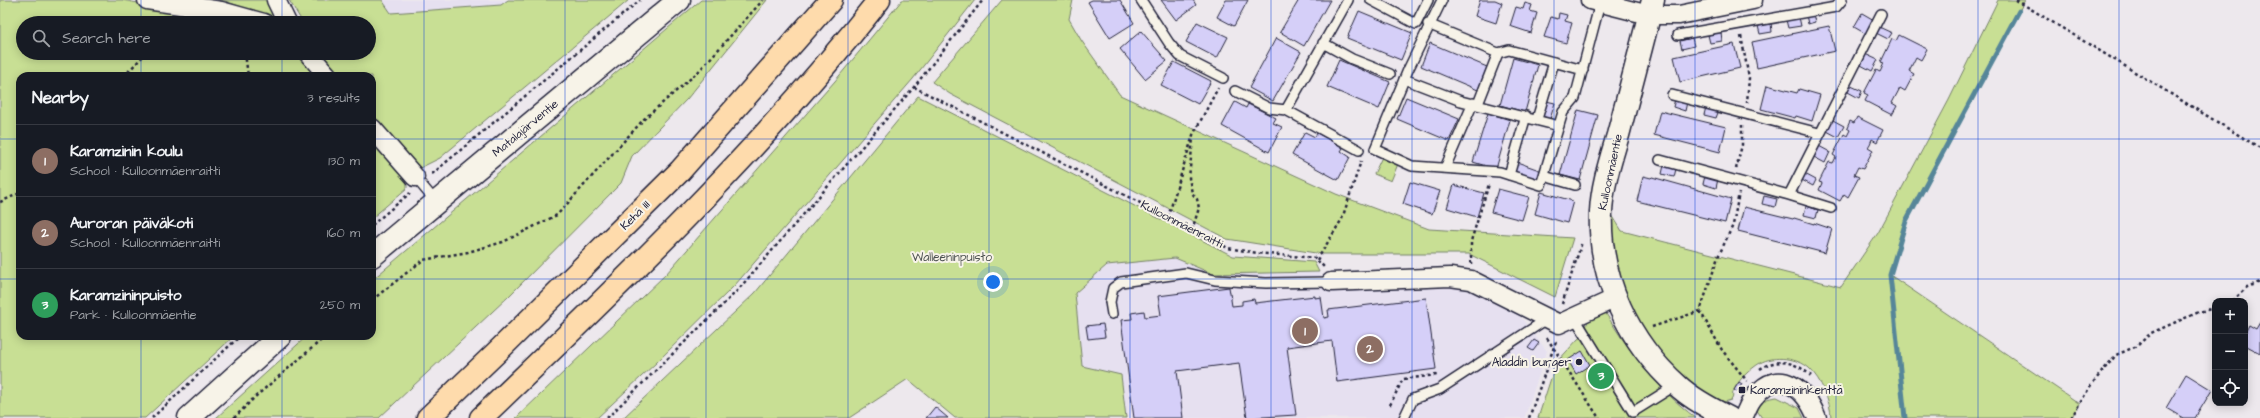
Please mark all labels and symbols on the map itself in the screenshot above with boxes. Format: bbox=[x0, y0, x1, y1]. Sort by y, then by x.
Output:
street label: Matalajärventie bbox=[489, 95, 562, 161]
street label: Kulloonmäentie bbox=[1594, 132, 1627, 212]
street label: Kehä III bbox=[617, 196, 654, 234]
street label: Kulloonmäenraitti bbox=[1138, 196, 1226, 253]
park label: Walleeninpuisto bbox=[912, 249, 992, 266]
your location bbox=[983, 272, 1003, 292]
pin: 1 bbox=[1292, 316, 1318, 346]
pin: 2 bbox=[1357, 334, 1383, 364]
place label: Aladdin burger bbox=[1492, 354, 1571, 372]
marker: Aladdin burger bbox=[1574, 357, 1584, 367]
pin: 3 bbox=[1588, 361, 1614, 391]
place label: Karamzininkenttä bbox=[1750, 382, 1843, 399]
marker: Karamzininkenttä bbox=[1737, 385, 1747, 395]

